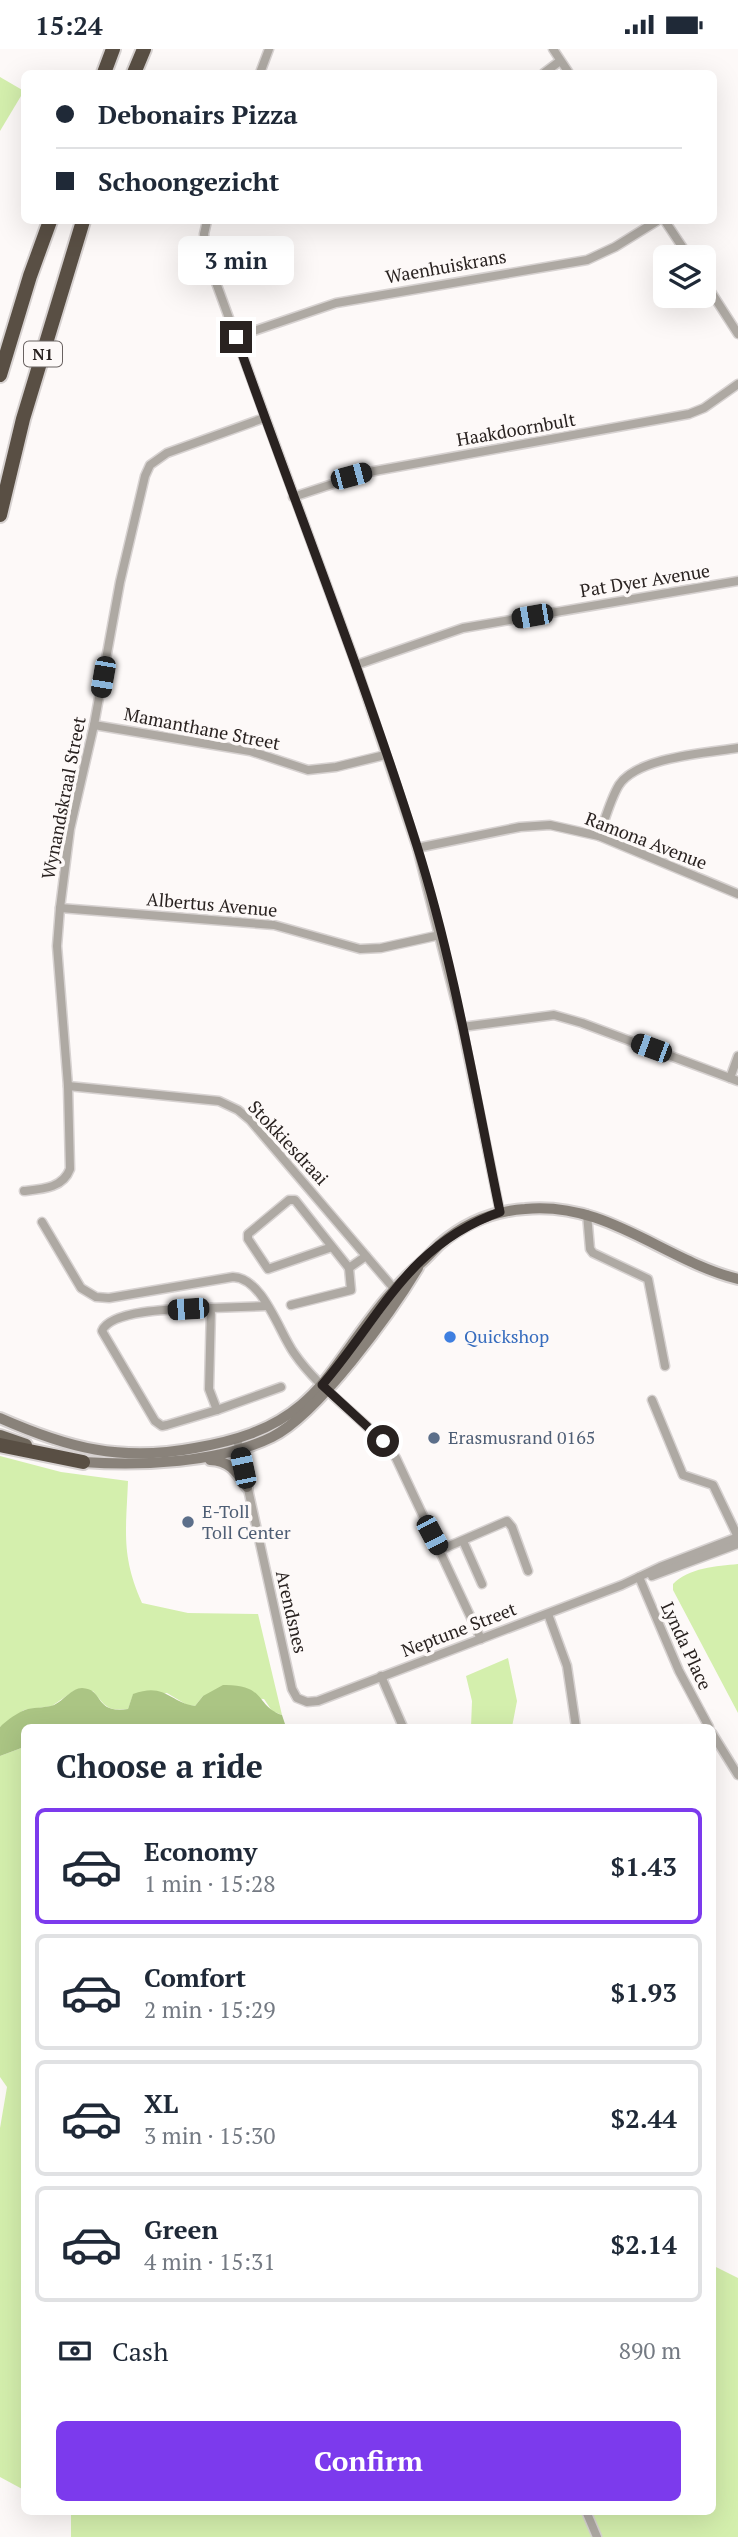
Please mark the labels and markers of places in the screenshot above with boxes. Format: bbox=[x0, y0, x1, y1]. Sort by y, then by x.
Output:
place label: Quickshop bbox=[464, 1324, 549, 1348]
marker: Quickshop bbox=[442, 1329, 458, 1345]
place label: Erasmusrand 0165 bbox=[448, 1425, 595, 1449]
marker: Erasmusrand 0165 bbox=[426, 1430, 442, 1446]
place label: E-Toll Toll Center bbox=[202, 1499, 291, 1544]
marker: E-Toll Toll Center bbox=[180, 1514, 196, 1530]

